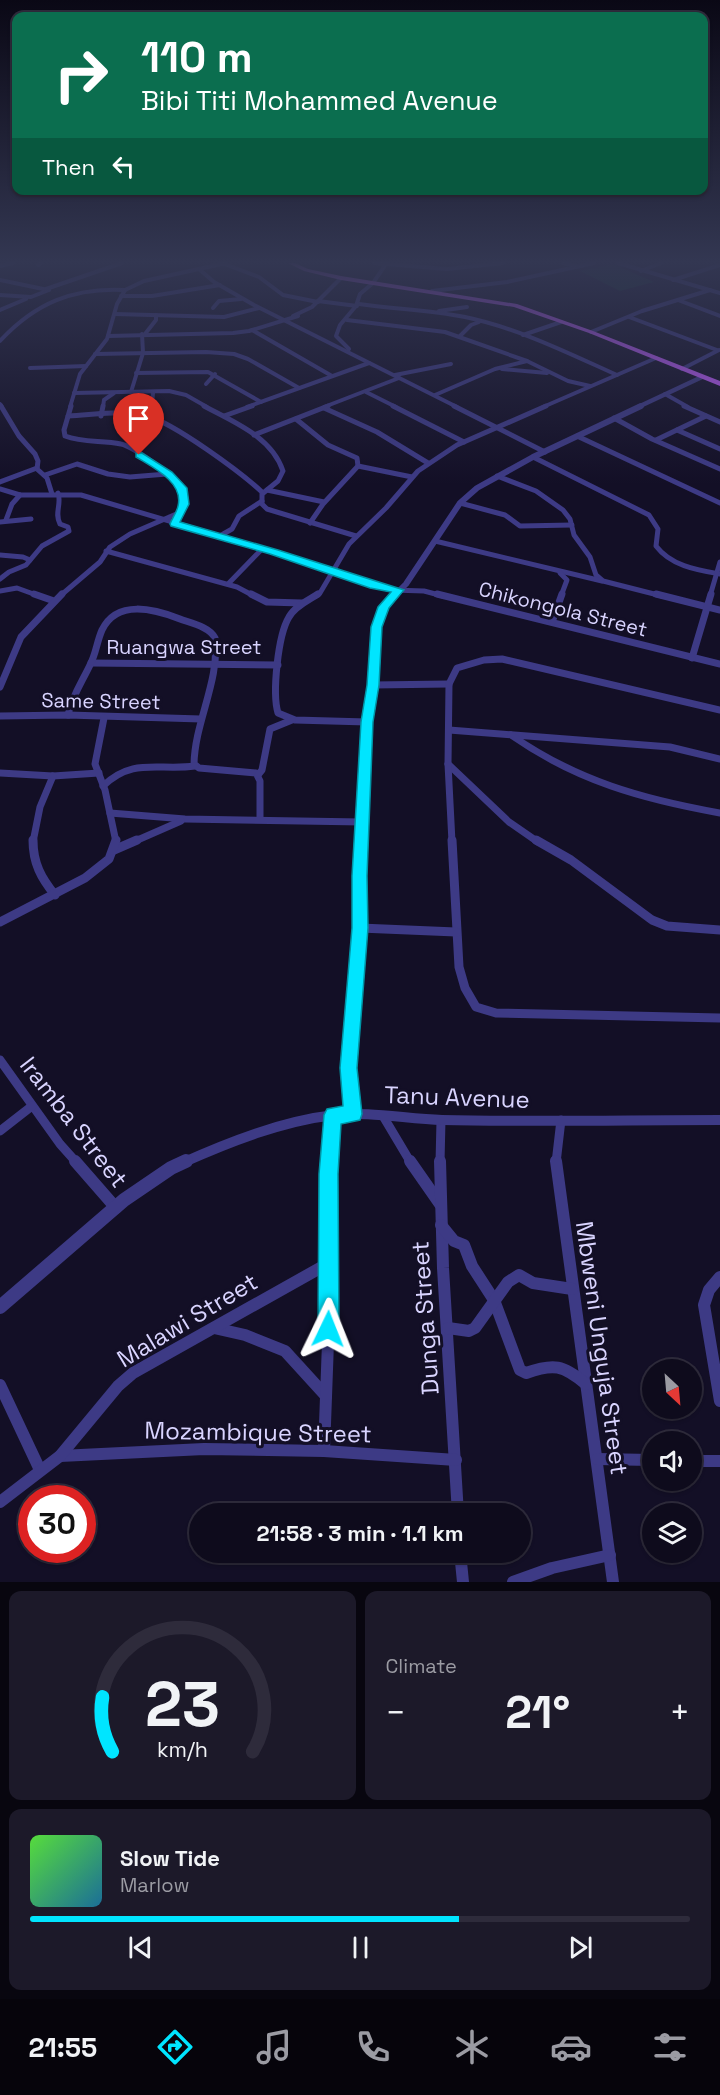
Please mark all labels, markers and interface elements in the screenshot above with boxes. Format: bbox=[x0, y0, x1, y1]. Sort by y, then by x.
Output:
text: 110 m bbox=[141, 31, 253, 84]
icon: right bbox=[42, 36, 120, 114]
text: Bibi Titi Mohammed Avenue bbox=[141, 83, 498, 118]
icon: left bbox=[107, 150, 140, 183]
text: Then bbox=[42, 153, 95, 181]
pin bbox=[113, 393, 164, 455]
icon: arrive bbox=[122, 402, 155, 435]
street label: Chikongola Street bbox=[476, 575, 650, 643]
street label: Ruangwa Street bbox=[106, 634, 262, 660]
street label: Same Street bbox=[41, 687, 161, 715]
street label: Iramba Street bbox=[13, 1050, 135, 1194]
street label: Tanu Avenue bbox=[384, 1079, 530, 1115]
street label: Mbweni Unguja Street bbox=[569, 1219, 635, 1477]
street label: Dunga Street bbox=[404, 1240, 446, 1396]
street label: Malawi Street bbox=[111, 1266, 263, 1374]
position arrow bbox=[296, 1297, 360, 1361]
north arrow bbox=[642, 1359, 702, 1419]
map controls bbox=[642, 1359, 702, 1563]
street label: Mozambique Street bbox=[144, 1415, 372, 1449]
button: sound bbox=[642, 1431, 702, 1491]
speed limit sign: 30 bbox=[18, 1485, 96, 1563]
button: layers bbox=[642, 1503, 702, 1563]
text: 21:58 · 3 min · 1.1 km bbox=[256, 1519, 464, 1547]
text: Climate bbox=[386, 1653, 457, 1679]
text: 23 bbox=[145, 1665, 220, 1744]
text: 21° bbox=[505, 1684, 570, 1741]
text: − bbox=[386, 1692, 406, 1734]
text: + bbox=[670, 1692, 690, 1734]
text: km/h bbox=[157, 1737, 208, 1764]
text: Slow Tide bbox=[120, 1844, 220, 1872]
text: Marlow bbox=[120, 1872, 189, 1898]
icon: previous bbox=[124, 1931, 157, 1964]
icon: pause bbox=[344, 1931, 377, 1964]
icon: next bbox=[564, 1931, 597, 1964]
icon: directions bbox=[154, 2026, 196, 2068]
icon: music bbox=[253, 2026, 295, 2068]
icon: phone bbox=[352, 2026, 394, 2068]
icon: climate bbox=[451, 2026, 493, 2068]
icon: car bbox=[550, 2026, 592, 2068]
icon: filters bbox=[649, 2026, 691, 2068]
text: 21:55 bbox=[29, 2030, 97, 2065]

